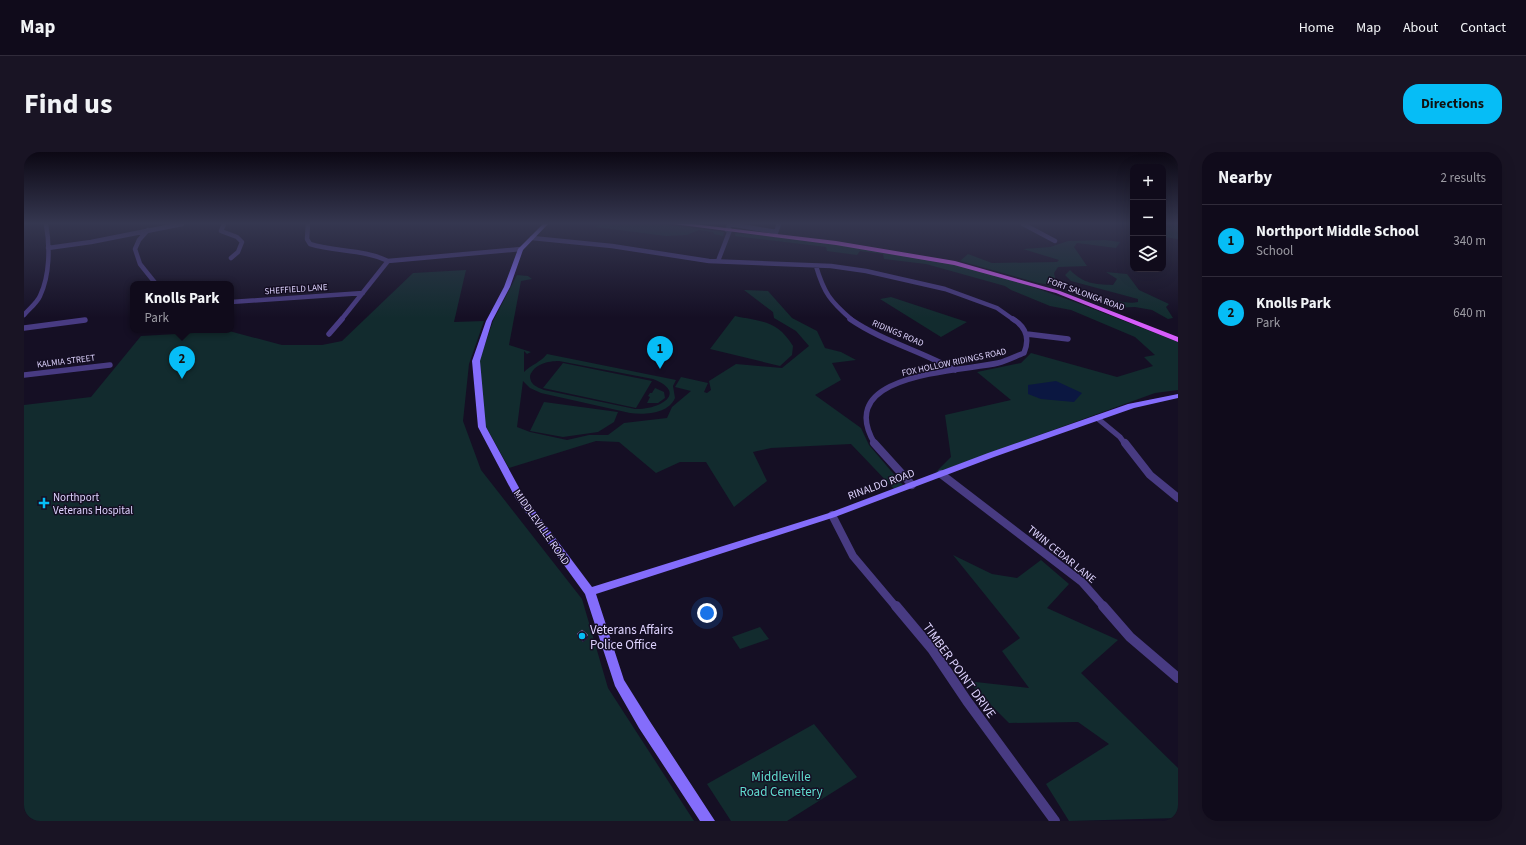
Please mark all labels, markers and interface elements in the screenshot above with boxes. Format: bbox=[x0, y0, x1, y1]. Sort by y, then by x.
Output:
text: Map bbox=[20, 14, 55, 41]
text: Home bbox=[1299, 18, 1334, 38]
text: Map bbox=[1356, 18, 1381, 38]
text: About bbox=[1403, 18, 1438, 38]
text: Contact bbox=[1460, 18, 1506, 38]
text: Find us bbox=[24, 84, 112, 124]
button: Directions bbox=[1403, 84, 1502, 124]
map controls bbox=[1130, 164, 1166, 272]
button: + bbox=[1130, 164, 1166, 200]
text: Nearby bbox=[1218, 166, 1272, 190]
text: 2 results bbox=[1441, 169, 1486, 187]
button: − bbox=[1130, 200, 1166, 236]
text: Northport Middle School bbox=[1256, 221, 1419, 242]
text: 1 bbox=[1228, 232, 1234, 250]
text: 340 m bbox=[1453, 232, 1486, 250]
button: layers bbox=[1130, 236, 1166, 272]
text: School bbox=[1256, 242, 1293, 260]
street label: FORT SALONGA ROAD bbox=[1045, 274, 1127, 315]
popup bbox=[130, 281, 234, 333]
street label: SHEFFIELD LANE bbox=[264, 281, 328, 298]
text: Knolls Park bbox=[145, 288, 219, 309]
text: Knolls Park bbox=[1256, 293, 1331, 314]
text: 2 bbox=[1228, 304, 1234, 322]
text: 640 m bbox=[1453, 304, 1486, 322]
text: Park bbox=[145, 309, 169, 327]
text: Park bbox=[1256, 314, 1280, 332]
street label: RIDINGS ROAD bbox=[870, 317, 926, 350]
pin: 1 bbox=[647, 336, 673, 369]
street label: FOX HOLLOW RIDINGS ROAD bbox=[901, 345, 1008, 380]
pin: 2 bbox=[169, 346, 195, 379]
street label: KALMIA STREET bbox=[36, 351, 96, 372]
street label: RINALDO ROAD bbox=[846, 465, 917, 503]
street label: MIDDLEVILLE ROAD bbox=[510, 487, 573, 568]
place label: Northport Veterans Hospital bbox=[53, 490, 133, 518]
marker: Northport Veterans Hospital bbox=[38, 497, 50, 509]
street label: TWIN CEDAR LANE bbox=[1024, 522, 1099, 587]
your location bbox=[697, 603, 717, 623]
street label: TIMBER POINT DRIVE bbox=[918, 619, 1000, 722]
place label: Veterans Affairs Police Office bbox=[590, 621, 674, 654]
marker: Veterans Affairs Police Office bbox=[577, 631, 587, 641]
park label: Middleville Road Cemetery bbox=[739, 768, 823, 801]

